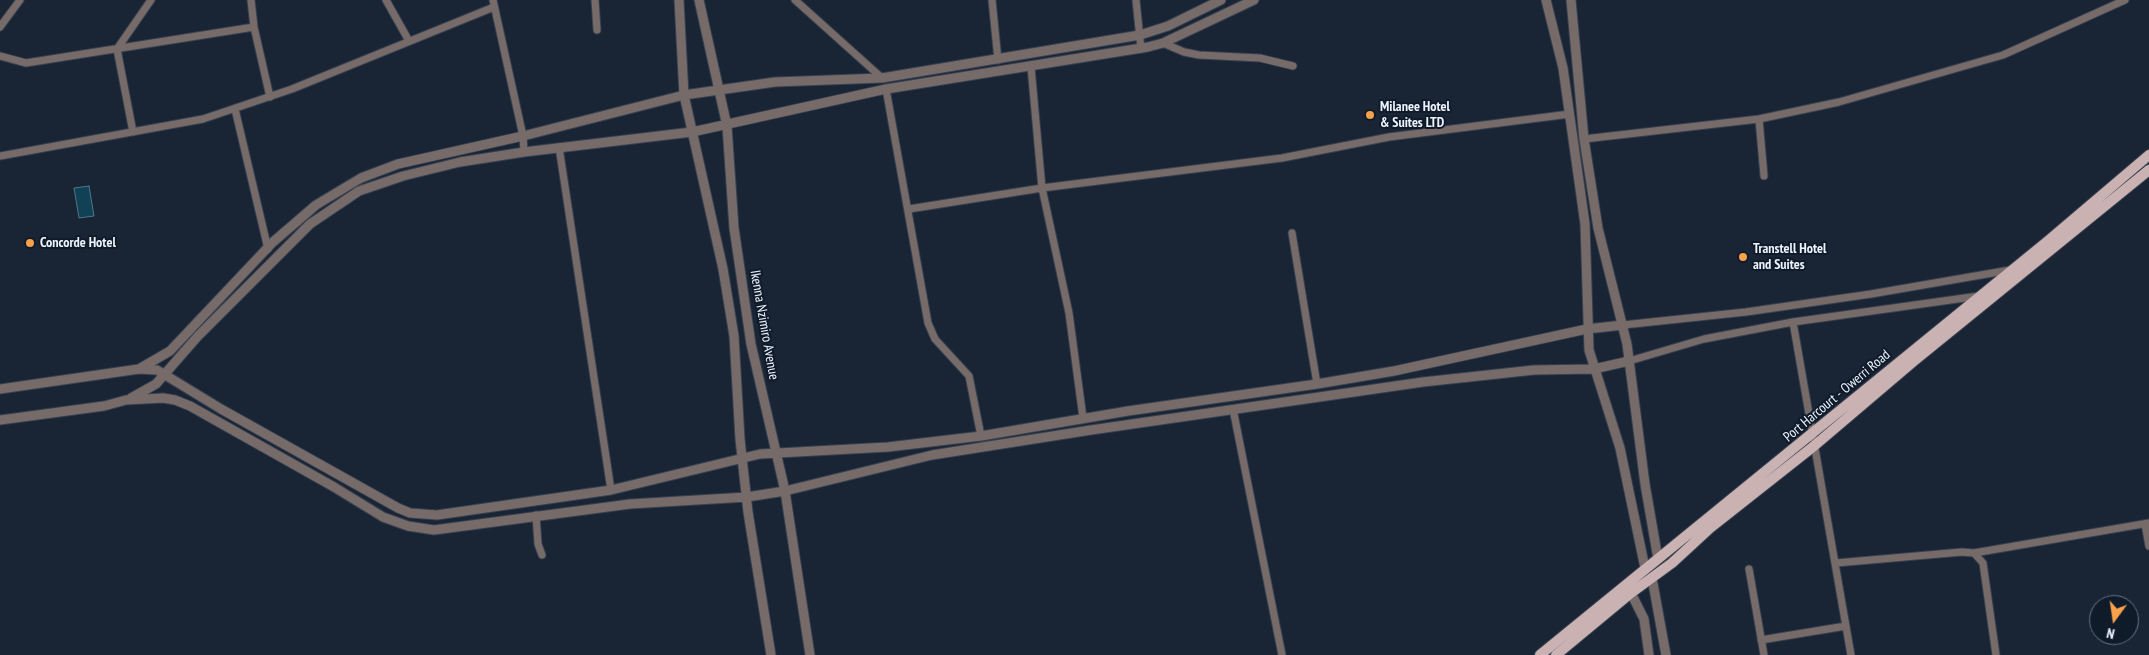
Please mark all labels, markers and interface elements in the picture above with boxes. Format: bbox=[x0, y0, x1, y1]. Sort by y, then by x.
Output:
place label: Milanee Hotel & Suites LTD bbox=[1380, 99, 1450, 132]
marker: Milanee Hotel & Suites LTD bbox=[1364, 109, 1376, 121]
place label: Concorde Hotel bbox=[40, 235, 116, 251]
marker: Concorde Hotel bbox=[24, 237, 36, 249]
place label: Transtell Hotel and Suites bbox=[1753, 241, 1826, 274]
marker: Transtell Hotel and Suites bbox=[1737, 251, 1749, 263]
street label: Ikenna Nzimiro Avenue bbox=[746, 269, 782, 381]
street label: Port Harcourt - Owerri Road bbox=[1780, 347, 1894, 445]
north arrow bbox=[2089, 595, 2139, 645]
text: N bbox=[2105, 624, 2116, 643]

